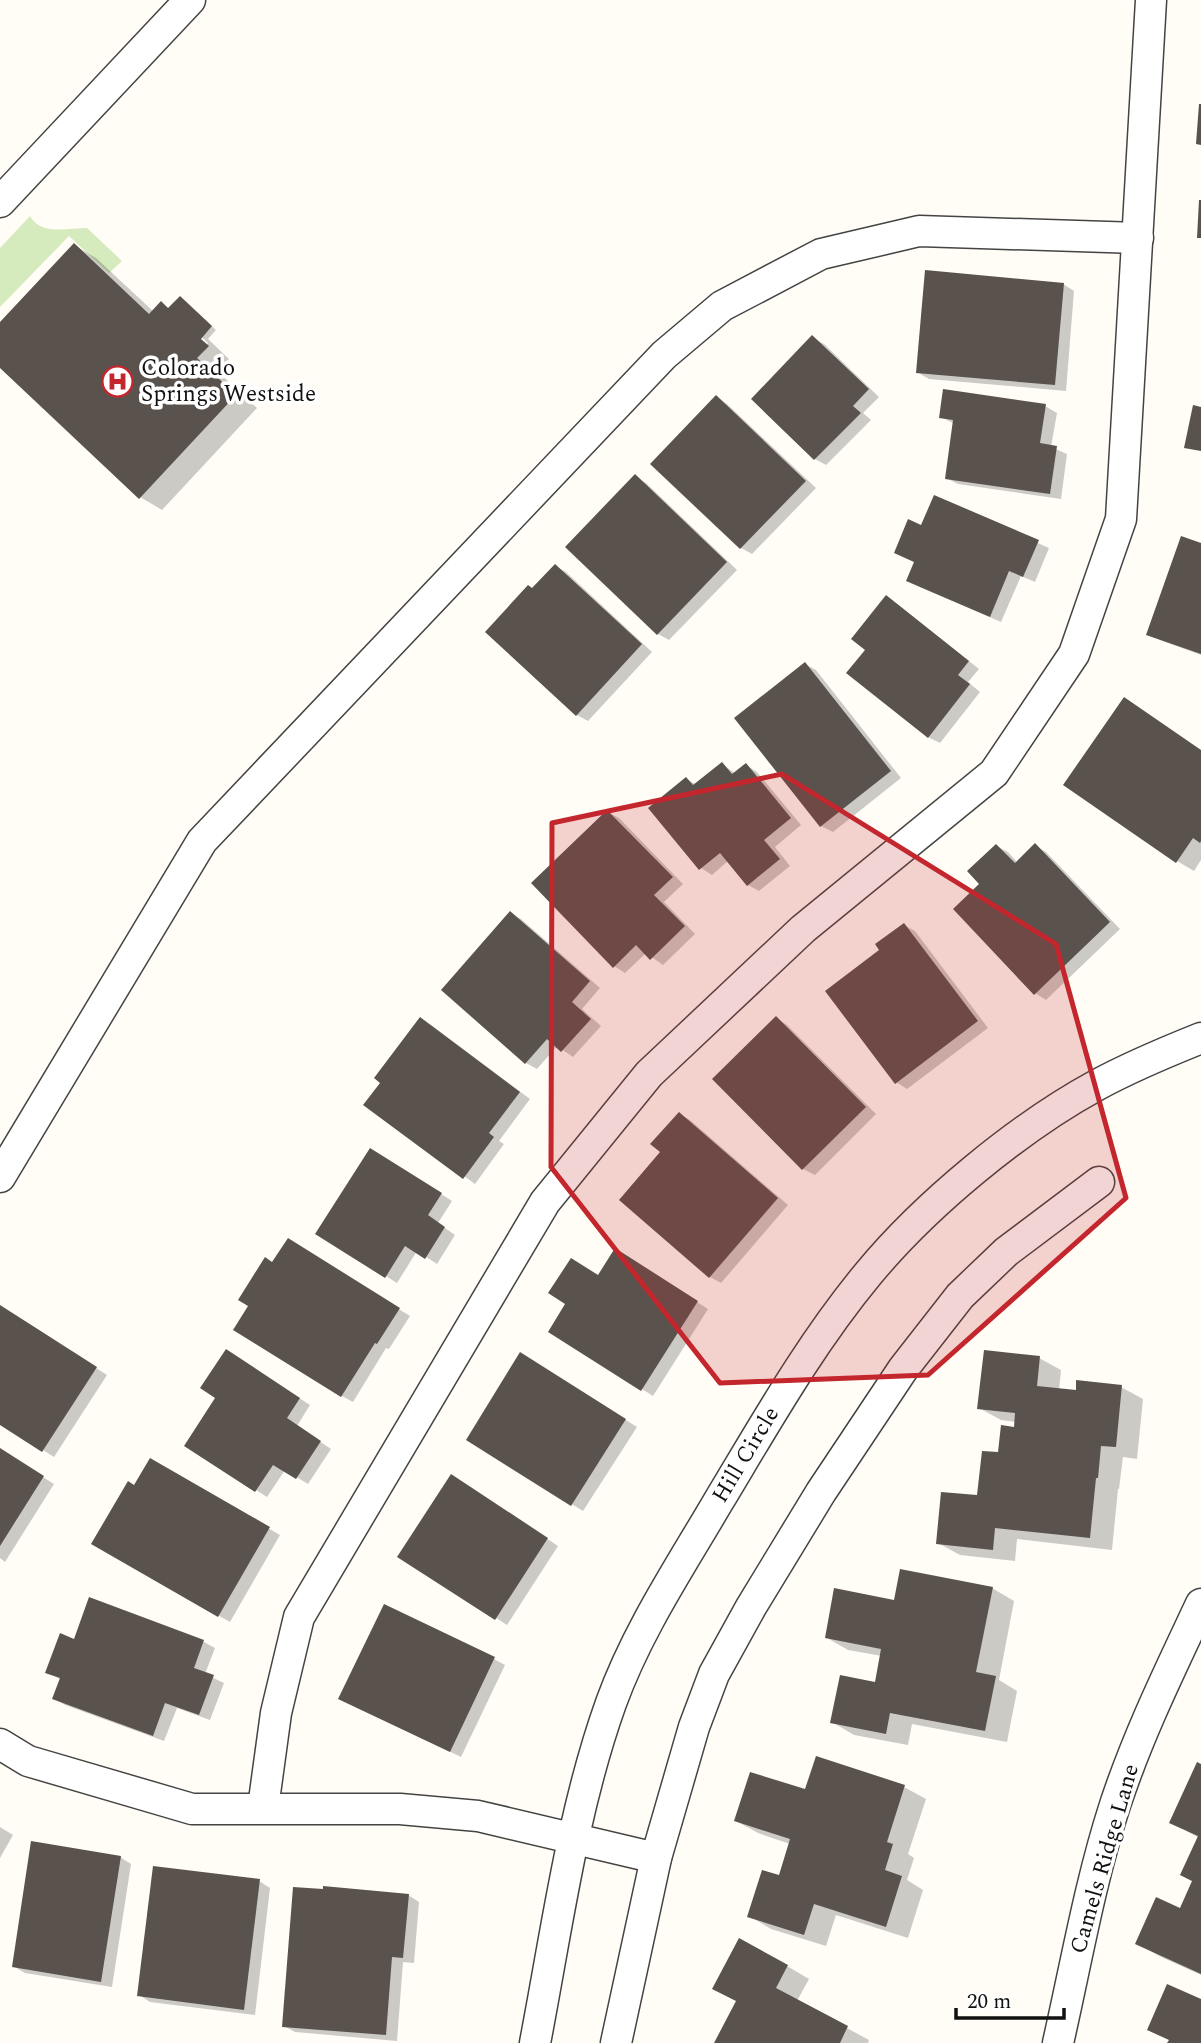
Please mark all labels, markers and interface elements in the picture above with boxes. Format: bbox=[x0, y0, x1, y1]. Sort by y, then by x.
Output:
place label: Colorado Springs Westside bbox=[141, 351, 316, 412]
hospital icon: Colorado Springs Westside bbox=[101, 364, 135, 398]
street label: Hill Circle bbox=[703, 1400, 789, 1510]
street label: Camels Ridge Lane bbox=[1061, 1760, 1149, 1958]
scale bar bbox=[956, 1976, 1064, 2020]
text: 20 m bbox=[967, 1986, 1011, 2018]

